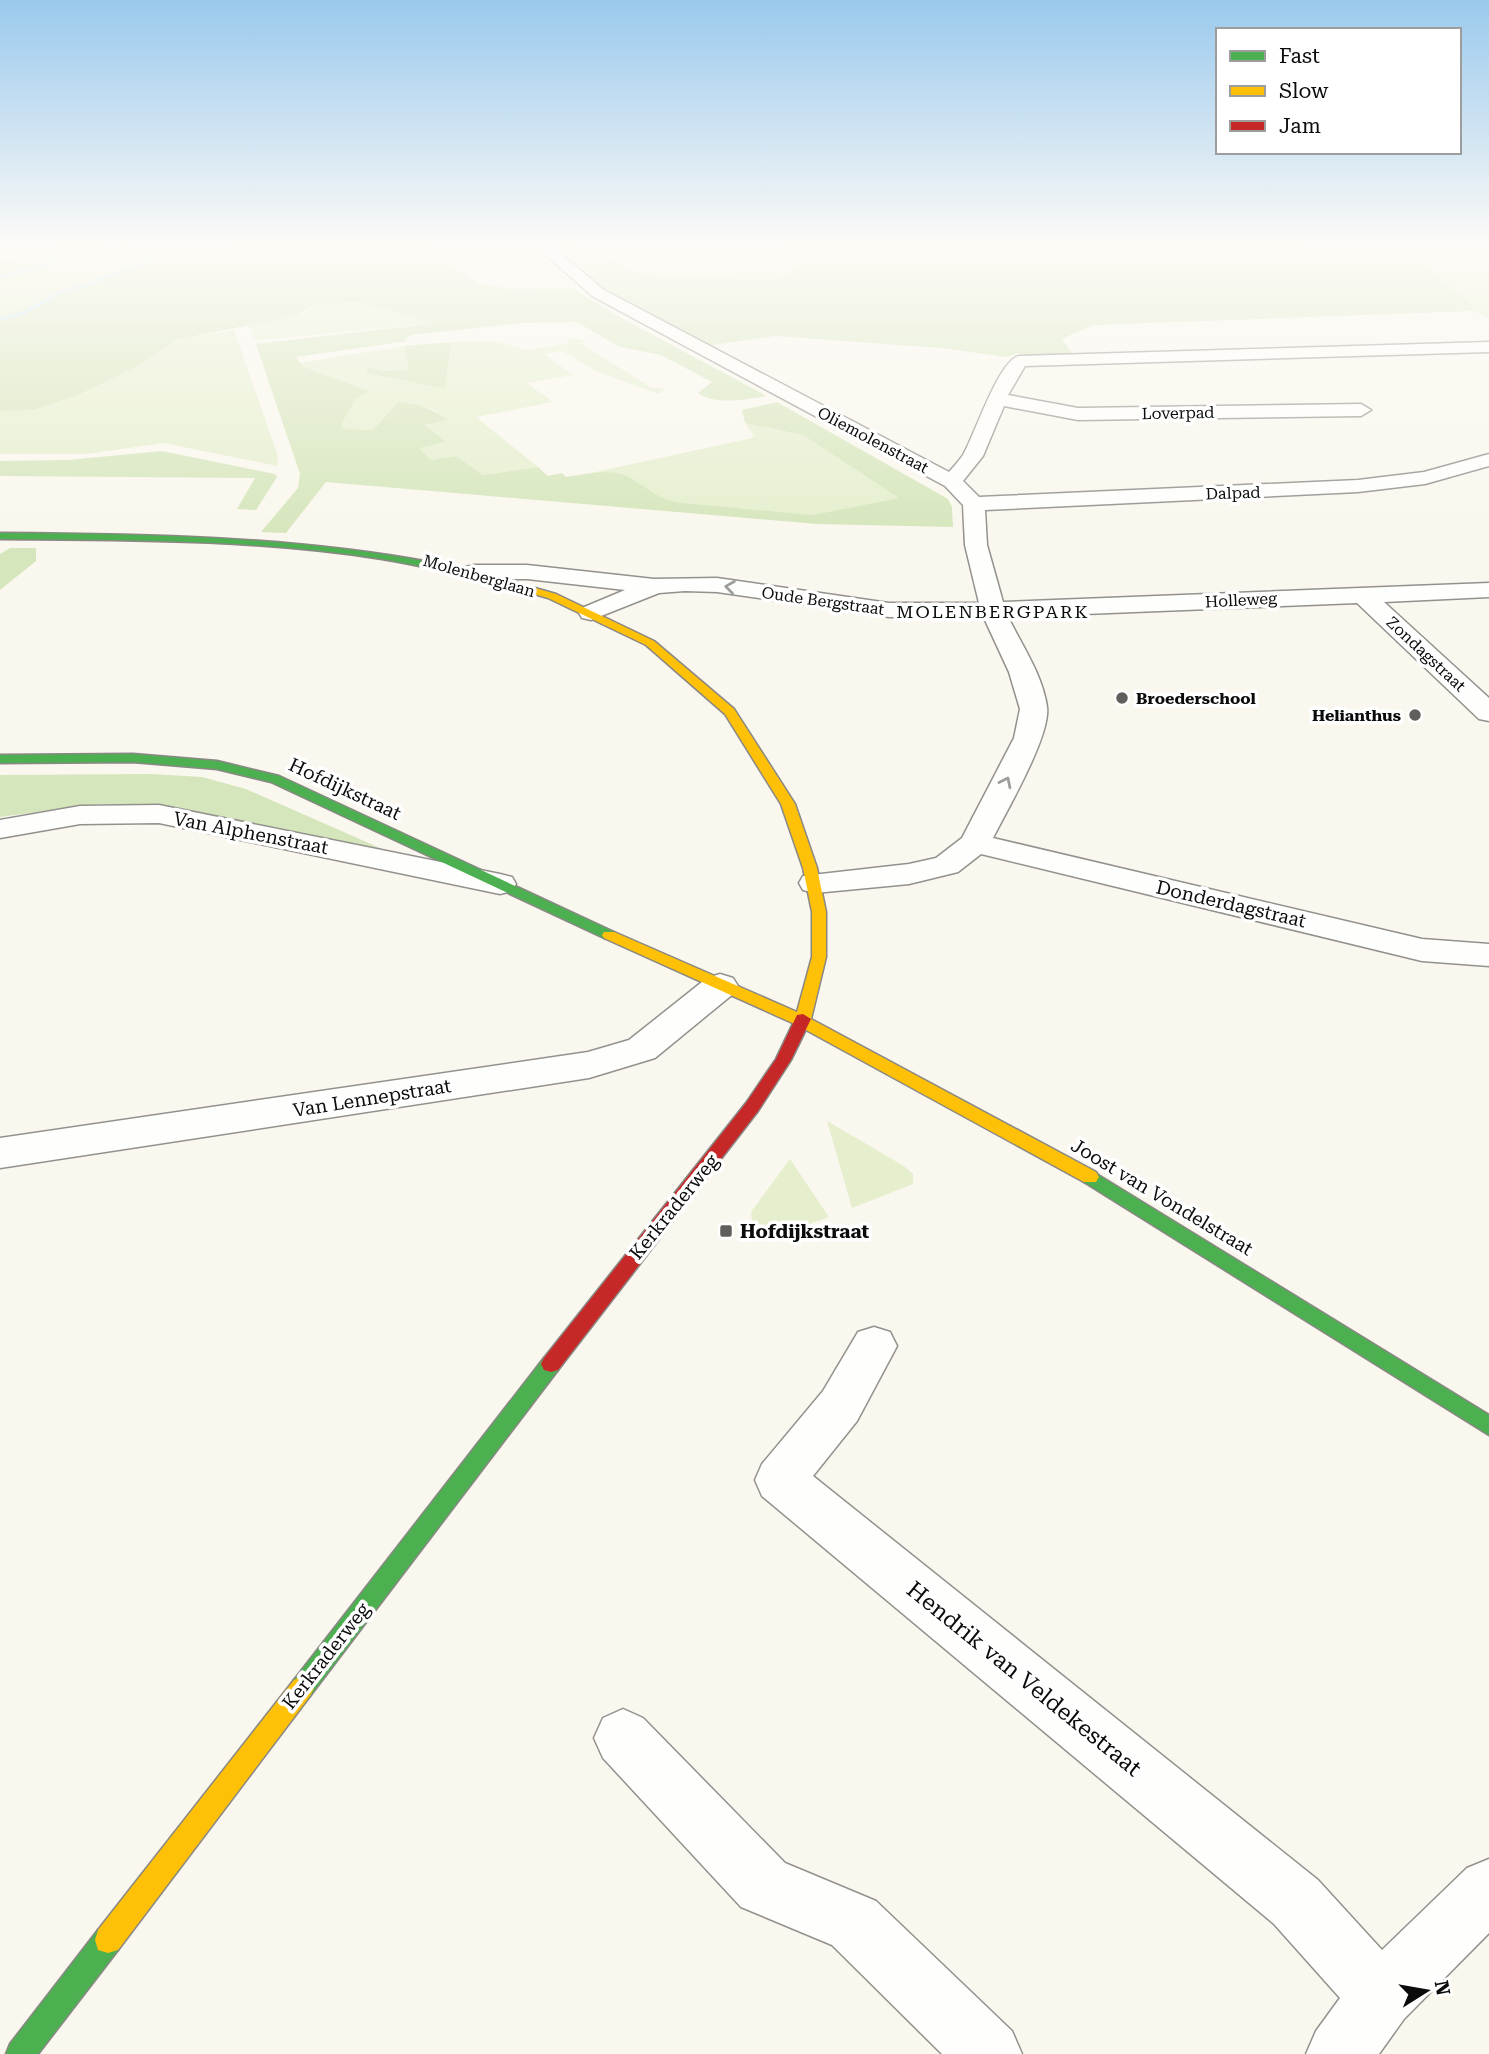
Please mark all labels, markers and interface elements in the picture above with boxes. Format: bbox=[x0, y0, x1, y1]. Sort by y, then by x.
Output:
legend bbox=[1216, 28, 1461, 154]
text: Fast bbox=[1279, 44, 1320, 68]
text: Slow bbox=[1279, 79, 1329, 103]
text: Jam bbox=[1279, 114, 1321, 138]
street label: Oliemolenstraat bbox=[814, 403, 932, 477]
street label: Loverpad bbox=[1141, 403, 1215, 423]
street label: Dalpad bbox=[1205, 483, 1261, 503]
street label: Molenberglaan bbox=[421, 551, 537, 601]
one-way arrow bbox=[724, 580, 736, 595]
street label: Oude Bergstraat bbox=[760, 583, 886, 619]
street label: Holleweg bbox=[1204, 589, 1278, 611]
district label: MOLENBERGPARK bbox=[896, 601, 1090, 622]
street label: Zondagstraat bbox=[1383, 613, 1469, 695]
place label: Broederschool bbox=[1136, 689, 1257, 708]
marker: Broederschool bbox=[1114, 690, 1130, 706]
place label: Helianthus bbox=[1312, 706, 1401, 725]
marker: Helianthus bbox=[1407, 707, 1423, 723]
street label: Hofdijkstraat bbox=[285, 753, 405, 825]
one-way arrow bbox=[997, 777, 1011, 789]
street label: Van Alphenstraat bbox=[172, 807, 330, 859]
street label: Donderdagstraat bbox=[1154, 876, 1308, 932]
street label: Van Lennepstraat bbox=[291, 1074, 453, 1122]
street label: Joost van Vondelstraat bbox=[1067, 1134, 1257, 1260]
street label: Kerkraderweg bbox=[625, 1150, 724, 1264]
place label: Hofdijkstraat bbox=[740, 1220, 870, 1243]
marker: Hofdijkstraat bbox=[718, 1223, 734, 1239]
street label: Hendrik van Veldekestraat bbox=[901, 1576, 1147, 1782]
street label: Kerkraderweg bbox=[277, 1598, 375, 1714]
north arrow bbox=[1391, 1956, 1461, 2026]
text: N bbox=[1430, 1978, 1455, 1998]

